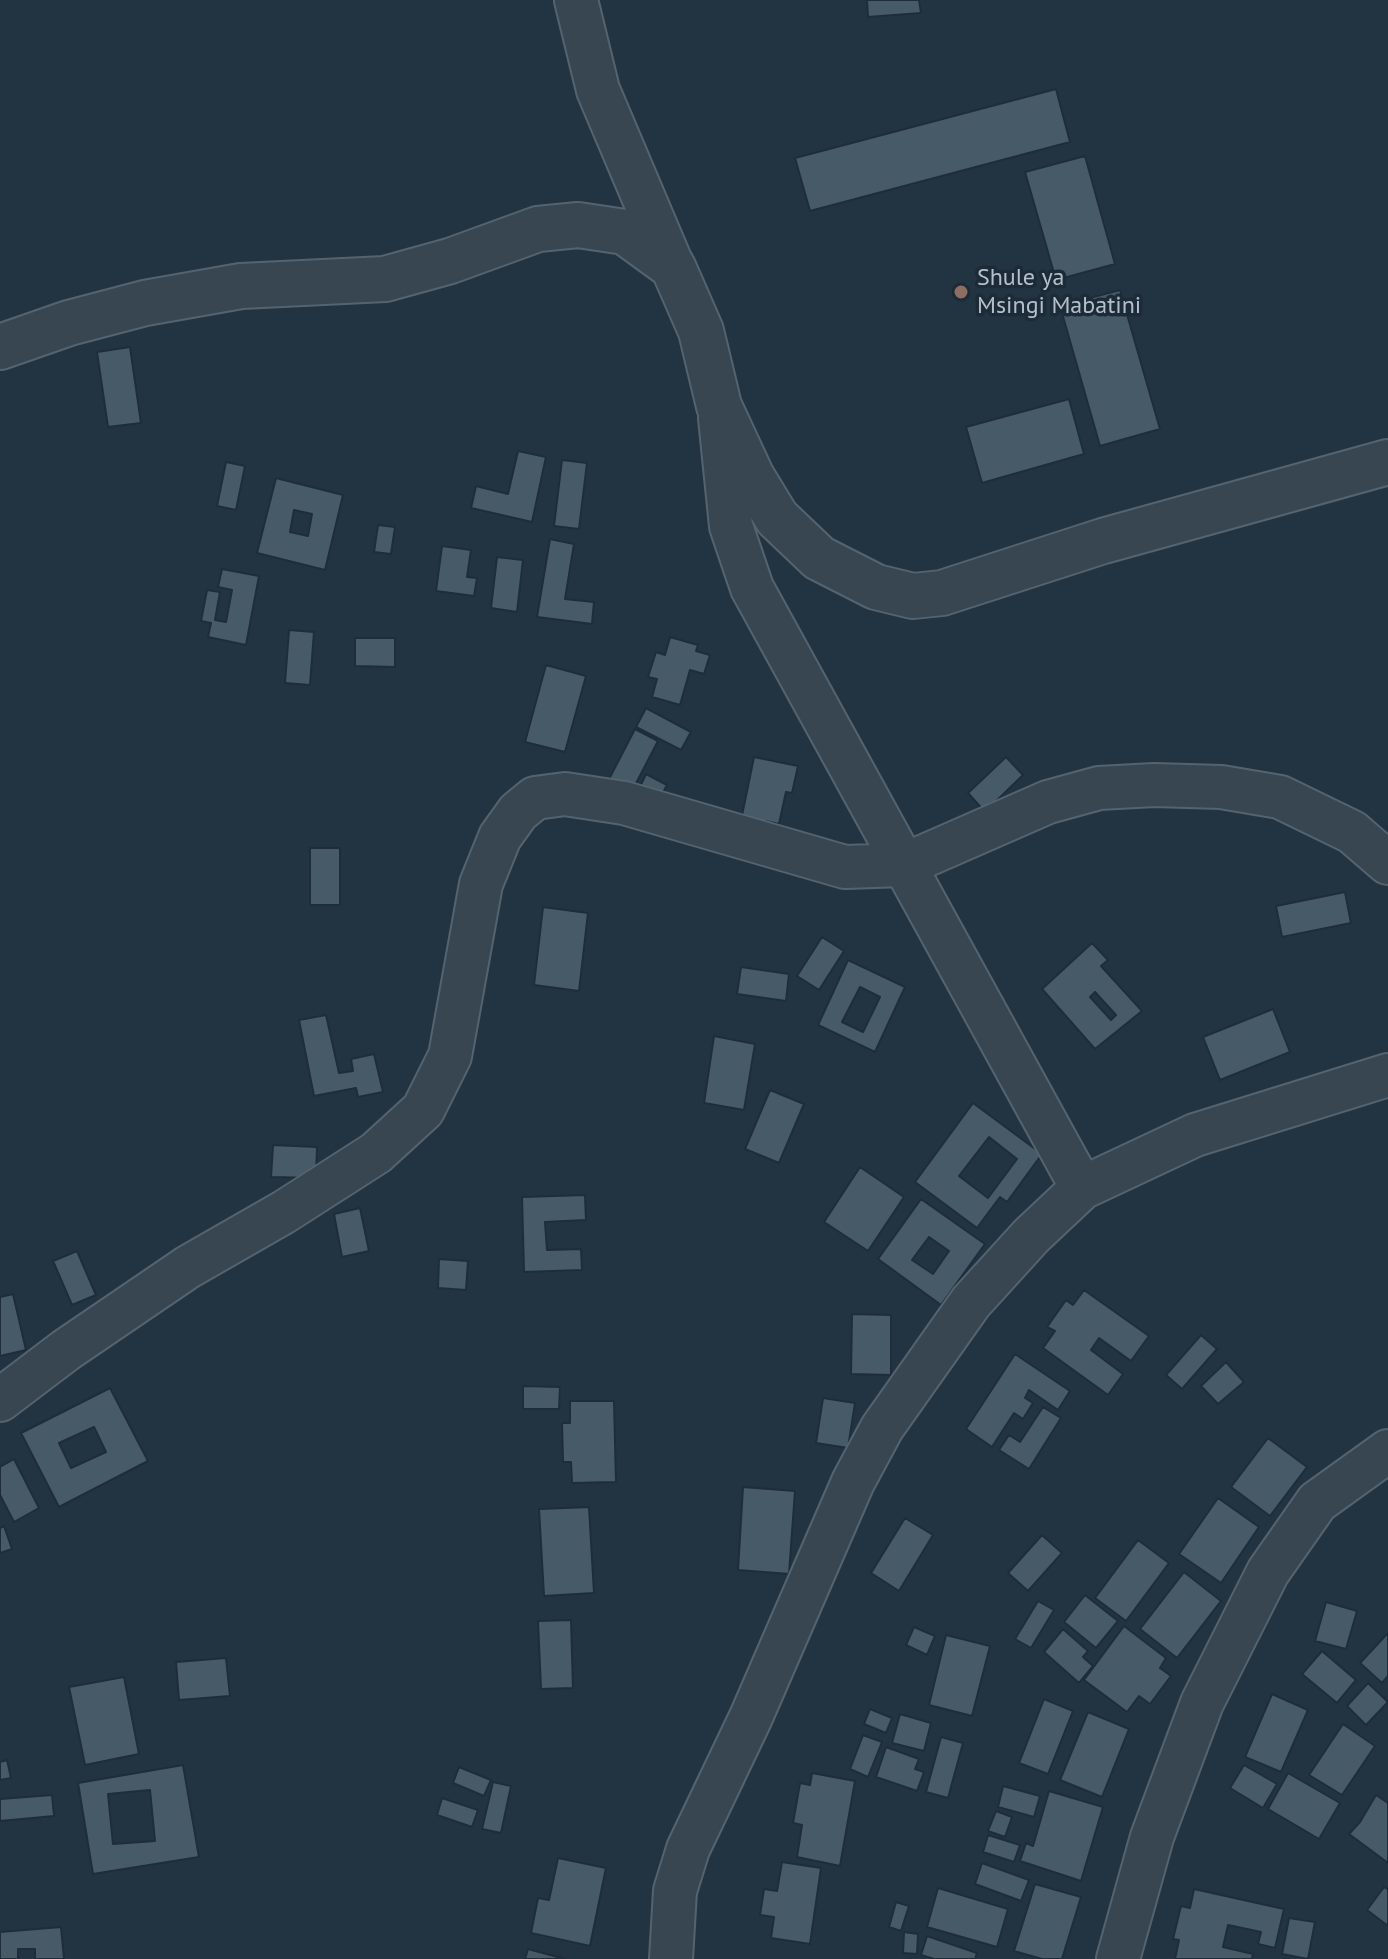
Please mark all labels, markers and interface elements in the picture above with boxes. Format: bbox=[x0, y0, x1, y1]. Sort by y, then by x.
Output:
place label: Shule ya Msingi Mabatini bbox=[977, 264, 1141, 320]
marker: Shule ya Msingi Mabatini bbox=[952, 283, 970, 301]

